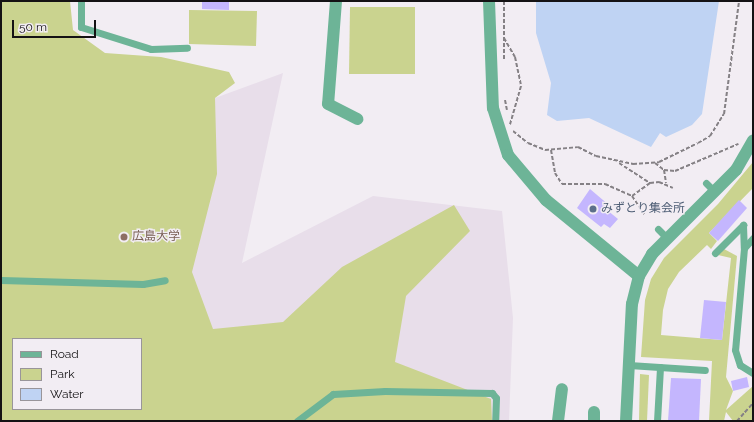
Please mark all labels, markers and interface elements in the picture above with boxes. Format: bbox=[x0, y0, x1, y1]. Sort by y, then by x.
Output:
scale bar bbox=[14, 12, 98, 38]
text: 50 m bbox=[19, 20, 47, 34]
place label: みずとり集会所 bbox=[601, 202, 685, 216]
marker: みずとり集会所 bbox=[588, 204, 598, 214]
place label: 広島大学 bbox=[132, 230, 180, 244]
marker: 広島大学 bbox=[119, 232, 129, 242]
legend bbox=[12, 338, 142, 410]
text: Road bbox=[50, 347, 79, 361]
text: Park bbox=[50, 367, 75, 381]
text: Water bbox=[50, 387, 84, 401]

